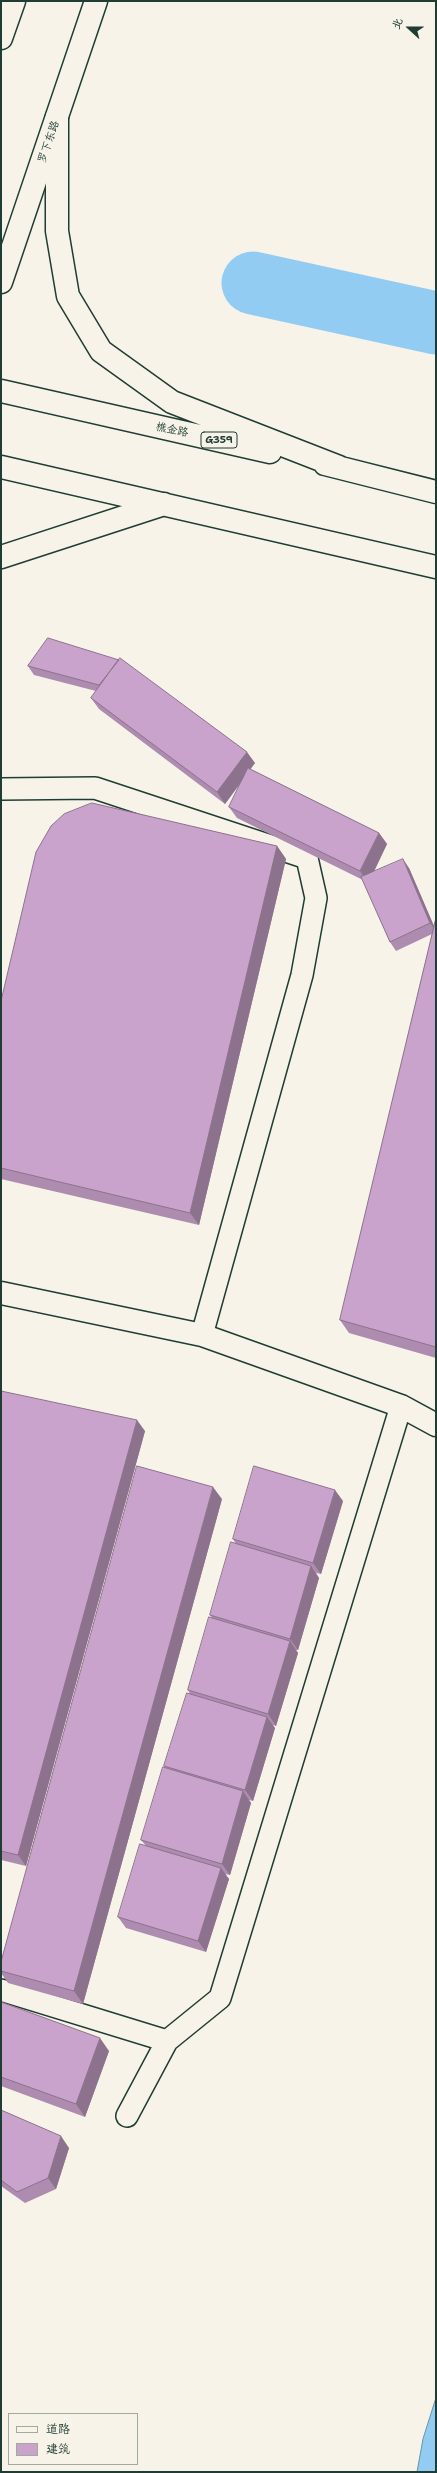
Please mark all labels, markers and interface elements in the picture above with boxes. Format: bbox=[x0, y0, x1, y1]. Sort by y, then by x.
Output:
north arrow bbox=[389, 8, 429, 48]
text: 北 bbox=[388, 16, 406, 31]
street label: 罗下东路 bbox=[36, 119, 62, 165]
street label: 樵金路 bbox=[154, 420, 190, 440]
road number: G359 bbox=[201, 432, 237, 448]
legend bbox=[8, 2413, 138, 2465]
text: 道路 bbox=[46, 2421, 70, 2437]
text: 建筑 bbox=[46, 2441, 70, 2457]

